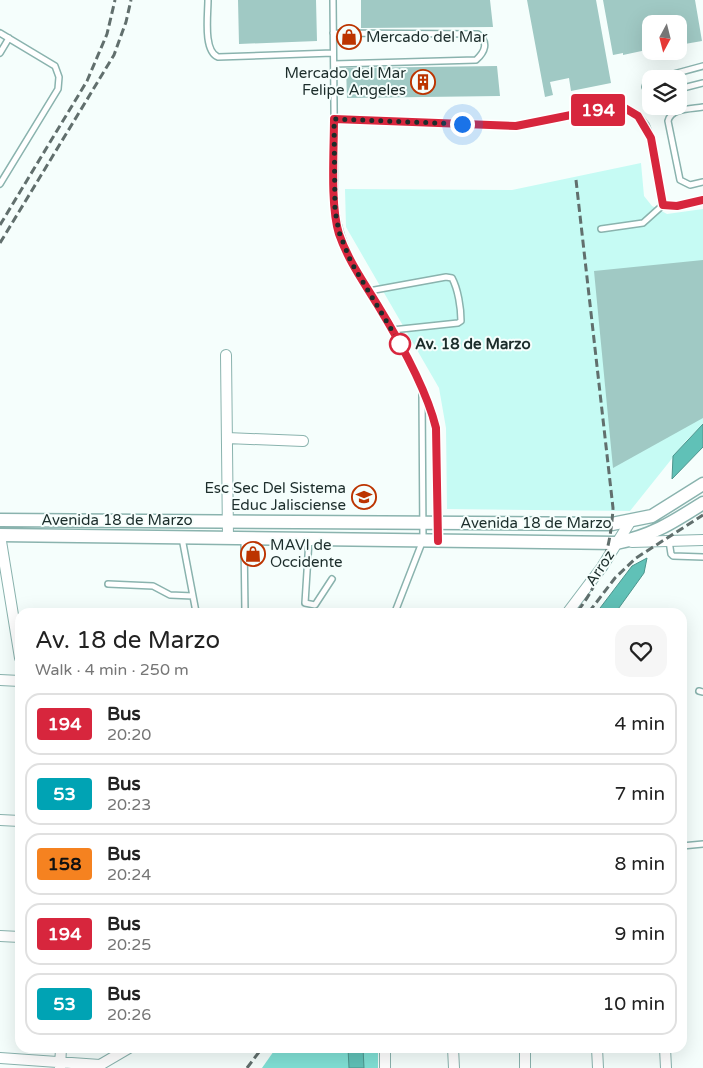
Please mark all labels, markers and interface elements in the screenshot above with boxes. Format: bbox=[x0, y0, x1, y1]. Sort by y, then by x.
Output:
north arrow bbox=[642, 15, 688, 60]
map controls bbox=[642, 15, 687, 115]
shop icon: Mercado del Mar bbox=[336, 24, 362, 50]
place label: Mercado del Mar bbox=[366, 28, 488, 46]
place label: Mercado del Mar Felipe Angeles bbox=[285, 64, 406, 99]
building icon: Mercado del Mar Felipe Angeles bbox=[410, 69, 436, 95]
button: layers bbox=[642, 70, 687, 115]
line badge: 194 bbox=[569, 94, 627, 126]
text: 194 bbox=[581, 99, 615, 121]
your location bbox=[450, 112, 475, 137]
marker: Av. 18 de Marzo bbox=[389, 333, 411, 355]
place label: Av. 18 de Marzo bbox=[415, 335, 531, 353]
place label: Esc Sec Del Sistema Educ Jalisciense bbox=[204, 479, 346, 514]
school or university icon: Esc Sec Del Sistema Educ Jalisciense bbox=[351, 484, 377, 510]
street label: Avenida 18 de Marzo bbox=[41, 511, 193, 529]
street label: Avenida 18 de Marzo bbox=[460, 514, 612, 532]
place label: MAVI de Occidente bbox=[270, 536, 343, 571]
shop icon: MAVI de Occidente bbox=[240, 541, 266, 567]
street label: Arroz bbox=[582, 547, 618, 589]
button: heart bbox=[615, 625, 667, 677]
text: Av. 18 de Marzo bbox=[35, 626, 220, 655]
text: Walk · 4 min · 250 m bbox=[35, 660, 189, 680]
text: Bus bbox=[107, 703, 141, 725]
text: 194 bbox=[48, 713, 81, 735]
text: 4 min bbox=[614, 713, 665, 735]
text: 20:20 bbox=[107, 725, 151, 745]
text: Bus bbox=[107, 773, 141, 795]
text: 53 bbox=[53, 783, 76, 805]
text: 7 min bbox=[614, 783, 665, 805]
text: 20:23 bbox=[107, 795, 151, 815]
text: Bus bbox=[107, 843, 141, 865]
text: 158 bbox=[48, 853, 81, 875]
text: 8 min bbox=[614, 853, 665, 875]
text: 20:24 bbox=[107, 865, 151, 885]
text: Bus bbox=[107, 913, 141, 935]
text: 194 bbox=[48, 923, 81, 945]
text: 9 min bbox=[614, 923, 665, 945]
text: 20:25 bbox=[107, 935, 151, 955]
text: Bus bbox=[107, 983, 141, 1005]
text: 53 bbox=[53, 993, 76, 1015]
text: 10 min bbox=[602, 993, 665, 1015]
text: 20:26 bbox=[107, 1005, 151, 1025]

